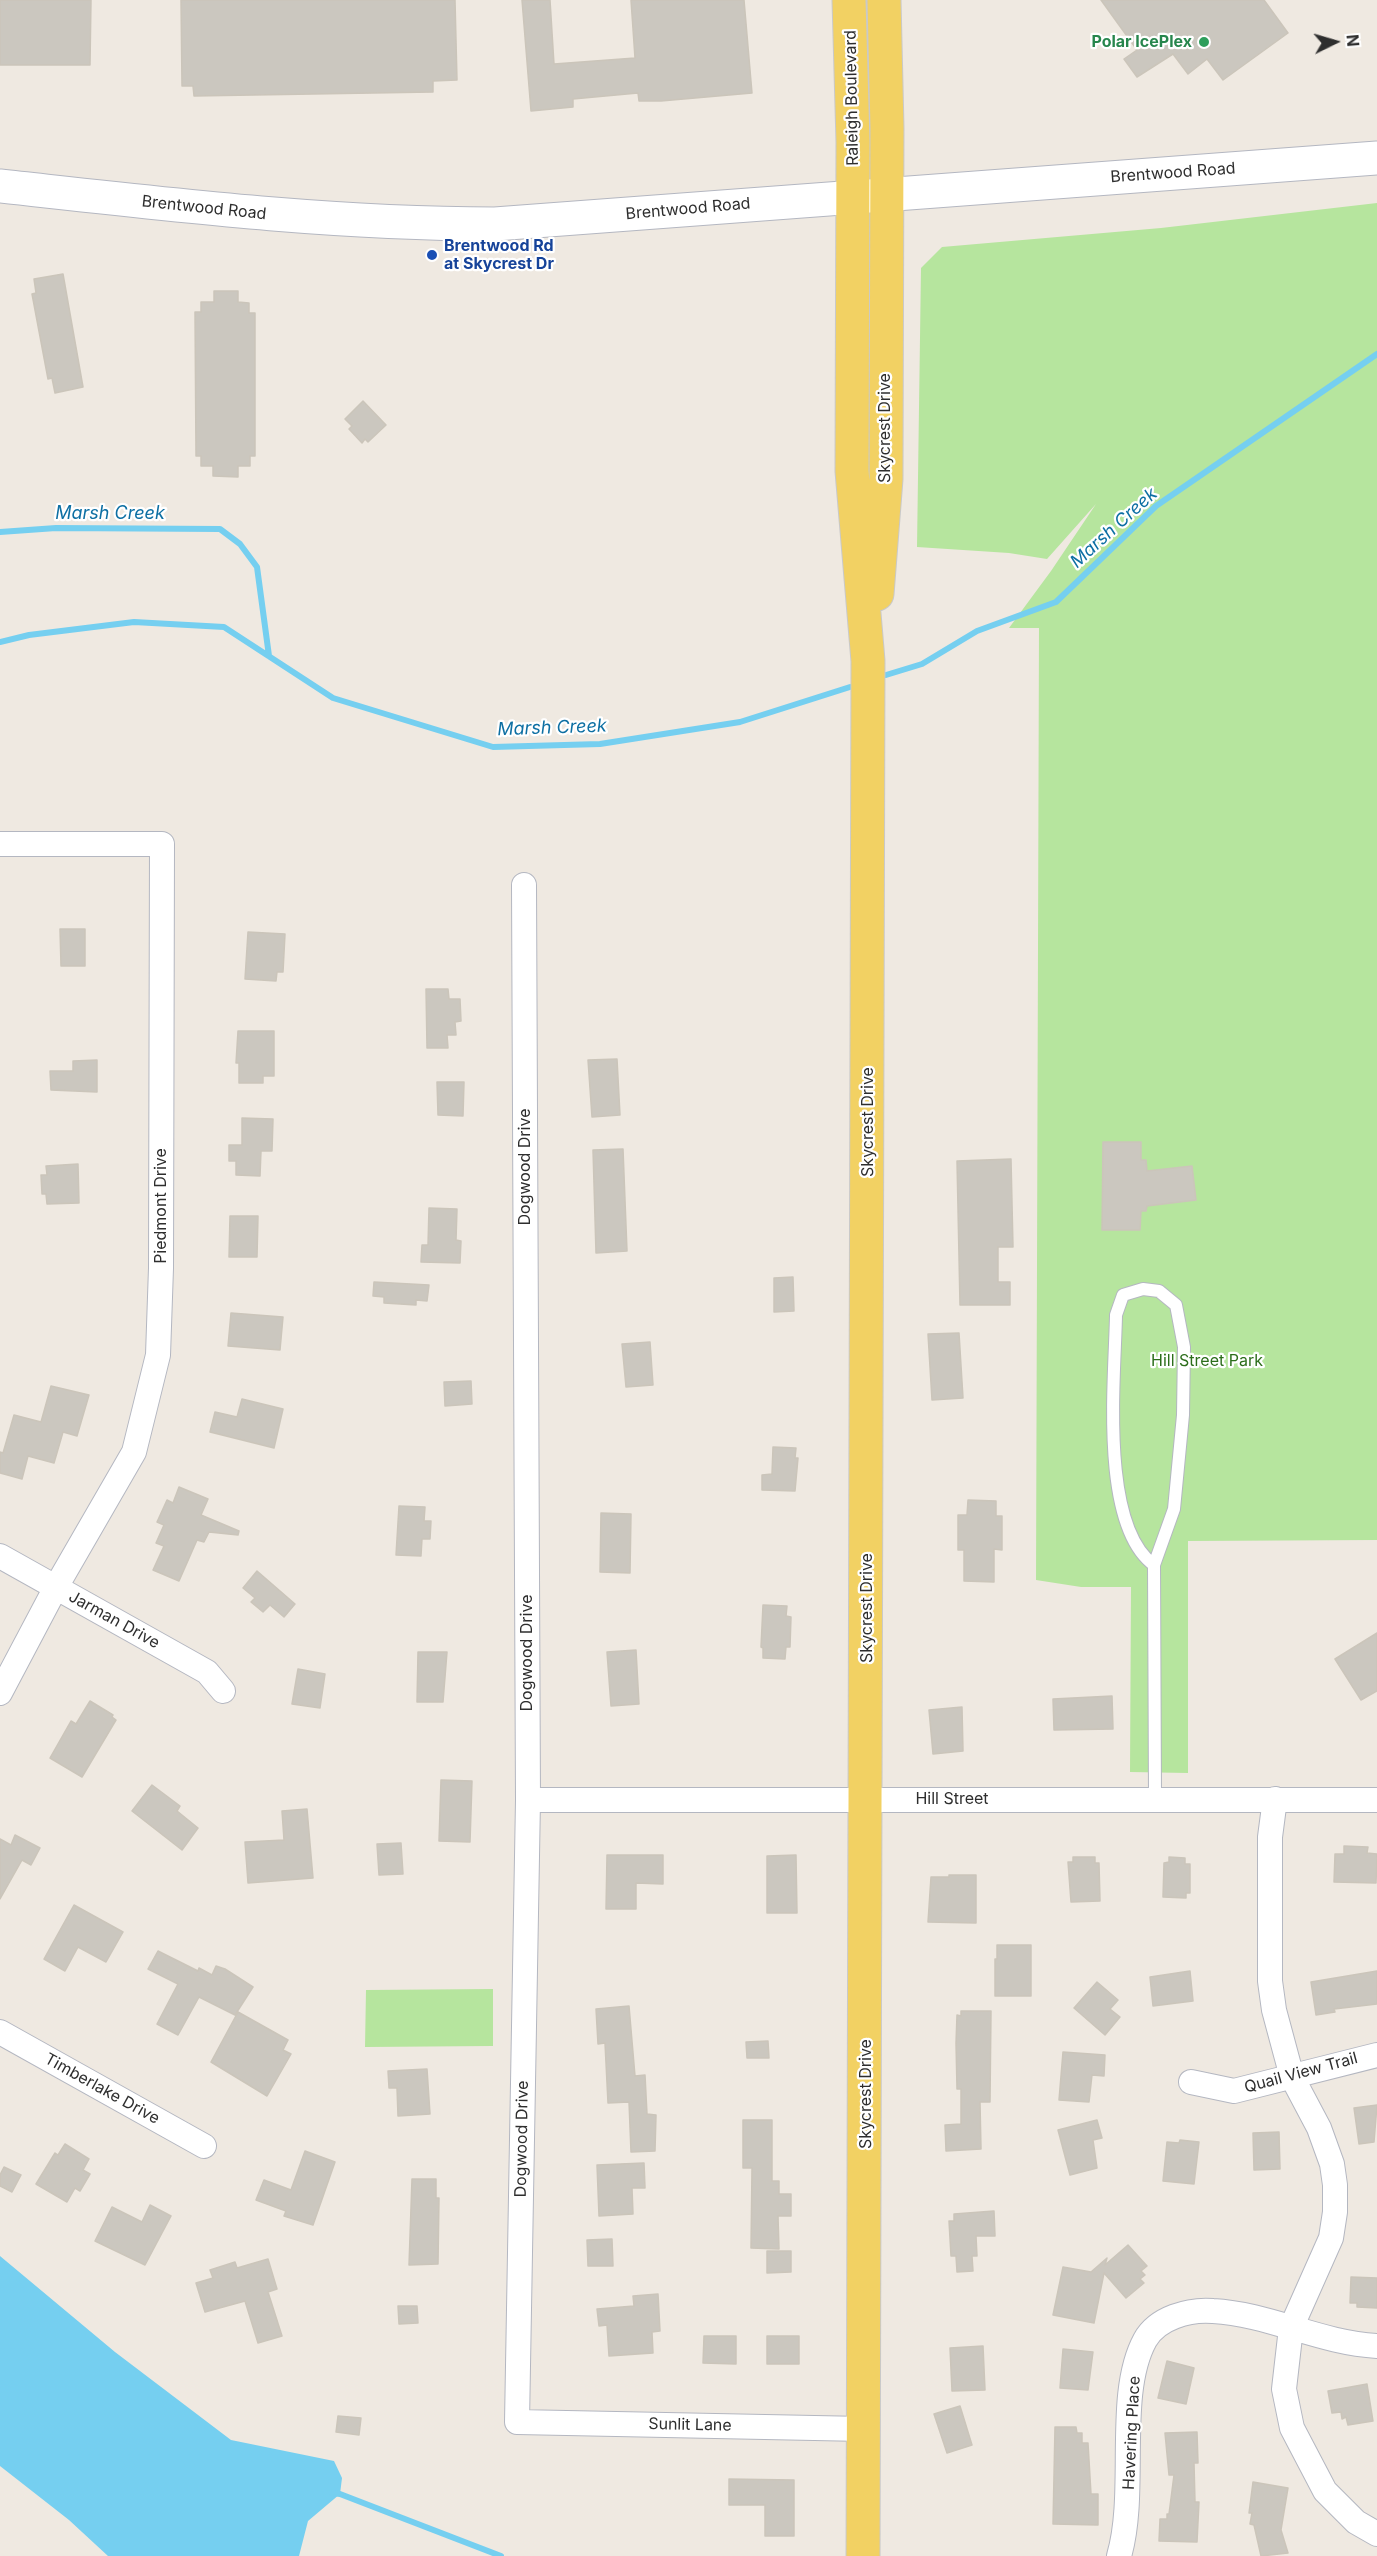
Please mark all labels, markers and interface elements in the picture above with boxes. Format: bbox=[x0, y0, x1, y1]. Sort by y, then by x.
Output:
north arrow bbox=[1305, 12, 1365, 72]
street label: Raleigh Boulevard bbox=[841, 30, 863, 166]
place label: Polar IcePlex bbox=[1091, 32, 1192, 52]
text: N bbox=[1342, 33, 1363, 47]
marker: Polar IcePlex bbox=[1197, 35, 1211, 49]
street label: Brentwood Road bbox=[1110, 159, 1236, 187]
street label: Brentwood Road bbox=[141, 192, 267, 224]
street label: Brentwood Road bbox=[625, 194, 751, 224]
place label: Brentwood Rd at Skycrest Dr bbox=[444, 236, 554, 274]
marker: Brentwood Rd at Skycrest Dr bbox=[425, 248, 439, 262]
street label: Skycrest Drive bbox=[875, 373, 895, 483]
water label: Marsh Creek bbox=[1066, 483, 1162, 573]
water label: Marsh Creek bbox=[55, 503, 165, 525]
water label: Marsh Creek bbox=[497, 715, 607, 741]
street label: Skycrest Drive bbox=[858, 1067, 878, 1177]
street label: Dogwood Drive bbox=[515, 1109, 535, 1225]
street label: Piedmont Drive bbox=[151, 1148, 171, 1264]
park label: Hill Street Park bbox=[1151, 1351, 1263, 1371]
street label: Skycrest Drive bbox=[857, 1553, 877, 1663]
street label: Jarman Drive bbox=[65, 1587, 163, 1653]
street label: Dogwood Drive bbox=[517, 1595, 537, 1711]
street label: Hill Street bbox=[915, 1789, 989, 1809]
street label: Skycrest Drive bbox=[856, 2039, 876, 2149]
street label: Timberlake Drive bbox=[41, 2049, 163, 2129]
street label: Quail View Trail bbox=[1242, 2049, 1360, 2097]
street label: Dogwood Drive bbox=[511, 2080, 533, 2198]
street label: Havering Place bbox=[1119, 2376, 1145, 2490]
street label: Sunlit Lane bbox=[648, 2415, 732, 2435]

